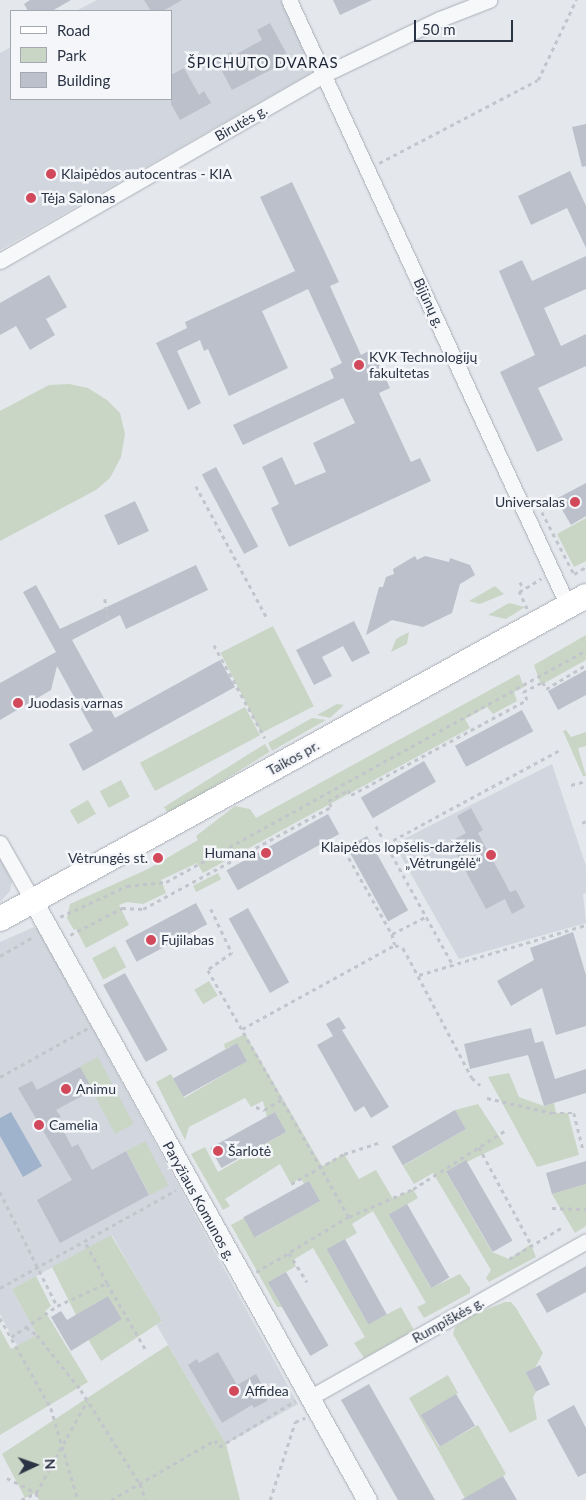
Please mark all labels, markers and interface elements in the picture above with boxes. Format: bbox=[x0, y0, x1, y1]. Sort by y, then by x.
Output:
legend bbox=[10, 10, 172, 100]
scale bar bbox=[416, 10, 515, 42]
text: 50 m bbox=[422, 20, 456, 38]
text: Road bbox=[57, 21, 90, 39]
text: Park bbox=[57, 46, 86, 64]
district label: ŠPICHUTO DVARAS bbox=[185, 54, 341, 72]
text: Building bbox=[57, 71, 110, 89]
street label: Birutės g. bbox=[212, 101, 270, 145]
place label: Klaipėdos autocentras - KIA bbox=[61, 166, 232, 182]
marker: Klaipėdos autocentras - KIA bbox=[45, 168, 57, 180]
place label: Tėja Salonas bbox=[41, 190, 115, 206]
marker: Tėja Salonas bbox=[25, 192, 37, 204]
street label: Bijūnų g. bbox=[410, 275, 448, 331]
place label: KVK Technologijų fakultetas bbox=[369, 349, 478, 382]
marker: KVK Technologijų fakultetas bbox=[353, 359, 365, 371]
place label: Universalas bbox=[495, 494, 565, 510]
marker: Universalas bbox=[569, 496, 581, 508]
place label: Juodasis varnas bbox=[28, 695, 123, 711]
marker: Juodasis varnas bbox=[12, 697, 24, 709]
street label: Taikos pr. bbox=[264, 737, 322, 779]
place label: Klaipėdos lopšelis-darželis „Vėtrungėlė“ bbox=[321, 839, 481, 872]
place label: Humana bbox=[204, 845, 256, 861]
marker: Humana bbox=[260, 847, 272, 859]
marker: Klaipėdos lopšelis-darželis „Vėtrungėlė“ bbox=[485, 849, 497, 861]
place label: Vėtrungės st. bbox=[68, 850, 148, 866]
marker: Vėtrungės st. bbox=[152, 852, 164, 864]
place label: Fujilabas bbox=[161, 932, 214, 948]
marker: Fujilabas bbox=[145, 934, 157, 946]
place label: Animu bbox=[76, 1081, 116, 1097]
marker: Animu bbox=[60, 1083, 72, 1095]
place label: Camelia bbox=[49, 1117, 98, 1133]
marker: Camelia bbox=[33, 1119, 45, 1131]
street label: Paryžiaus Komunos g. bbox=[159, 1139, 239, 1263]
place label: Šarlotė bbox=[228, 1143, 271, 1159]
marker: Šarlotė bbox=[212, 1145, 224, 1157]
street label: Rumpiškės g. bbox=[409, 1293, 487, 1347]
place label: Affidea bbox=[245, 1383, 289, 1399]
marker: Affidea bbox=[227, 1384, 241, 1398]
north arrow bbox=[10, 1440, 60, 1490]
text: N bbox=[42, 1458, 59, 1470]

